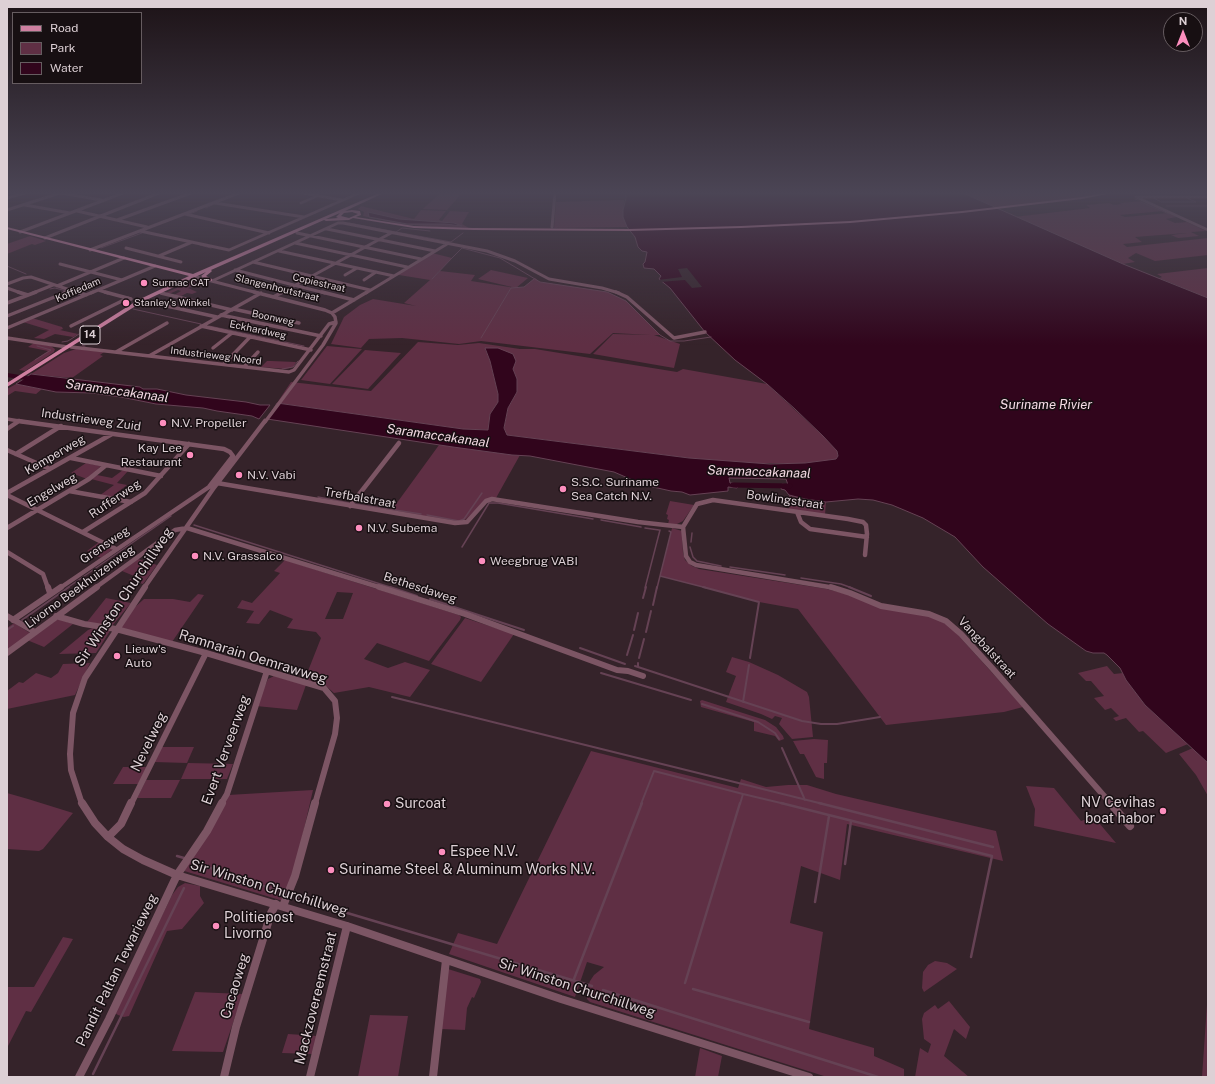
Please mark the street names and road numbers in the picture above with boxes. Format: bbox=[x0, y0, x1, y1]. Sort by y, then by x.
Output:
street label: Copiestraat bbox=[291, 271, 347, 295]
street label: Slangenhoutstraat bbox=[233, 272, 321, 304]
street label: Koffiedam bbox=[54, 275, 102, 305]
street label: Boonweg bbox=[251, 308, 295, 328]
street label: Eckhardweg bbox=[229, 318, 287, 342]
road number: 14 bbox=[80, 326, 100, 344]
street label: Industrieweg Noord bbox=[170, 344, 262, 368]
street label: Industrieweg Zuid bbox=[40, 406, 142, 434]
street label: Kemperweg bbox=[22, 432, 88, 478]
street label: Engelweg bbox=[25, 470, 79, 510]
street label: Rufferweg bbox=[86, 476, 144, 522]
street label: Trefbalstraat bbox=[323, 485, 397, 511]
street label: Bowlingstraat bbox=[746, 487, 824, 513]
street label: Grensweg bbox=[78, 523, 132, 567]
street label: Sir Winston Churchillweg bbox=[71, 524, 177, 670]
street label: Livorno Beekhuizenweg bbox=[22, 542, 138, 632]
street label: Bethesdaweg bbox=[382, 569, 458, 607]
street label: Vangbalstraat bbox=[955, 614, 1019, 682]
street label: Ramnarain Oemrawweg bbox=[177, 626, 329, 688]
street label: Evert Verveerweg bbox=[198, 693, 254, 807]
street label: Nevelweg bbox=[127, 709, 171, 775]
street label: Sir Winston Churchillweg bbox=[188, 856, 350, 920]
street label: Pandit Paltan Tewarieweg bbox=[73, 891, 161, 1049]
street label: Mackzovereemstraat bbox=[291, 930, 341, 1066]
street label: Cacaoweg bbox=[217, 951, 253, 1021]
street label: Sir Winston Churchillweg bbox=[496, 955, 658, 1021]

